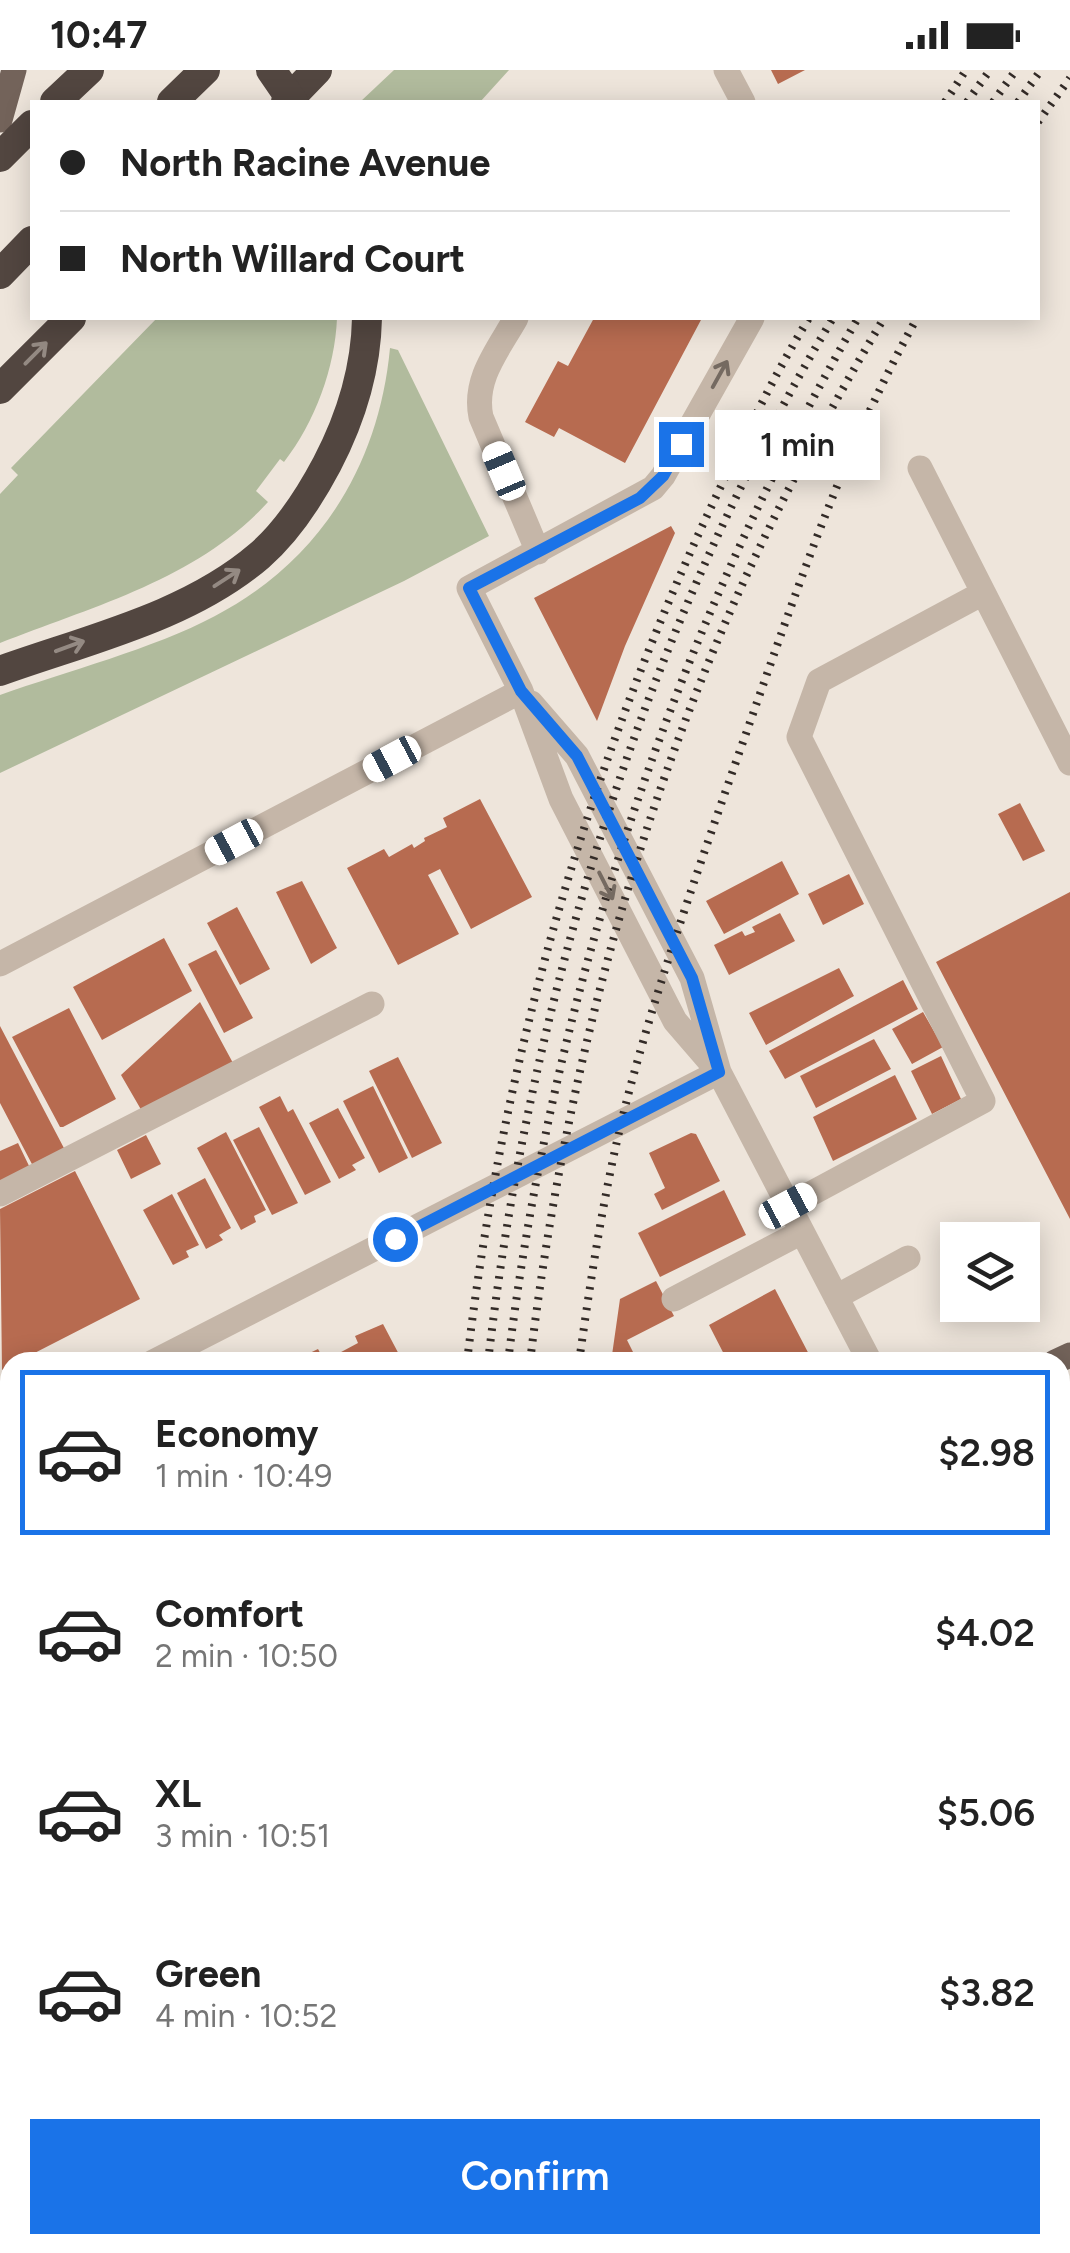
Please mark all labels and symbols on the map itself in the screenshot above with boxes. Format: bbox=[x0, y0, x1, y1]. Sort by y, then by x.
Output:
one-way arrow bbox=[23, 341, 47, 365]
one-way arrow bbox=[711, 359, 731, 389]
callout: 1 min bbox=[716, 409, 881, 479]
route end bbox=[659, 422, 704, 467]
car bbox=[478, 438, 530, 504]
one-way arrow bbox=[213, 567, 241, 588]
one-way arrow bbox=[54, 636, 85, 654]
car bbox=[358, 732, 426, 786]
car bbox=[200, 815, 268, 869]
one-way arrow bbox=[597, 870, 616, 900]
car bbox=[754, 1179, 822, 1233]
route start bbox=[373, 1217, 418, 1262]

